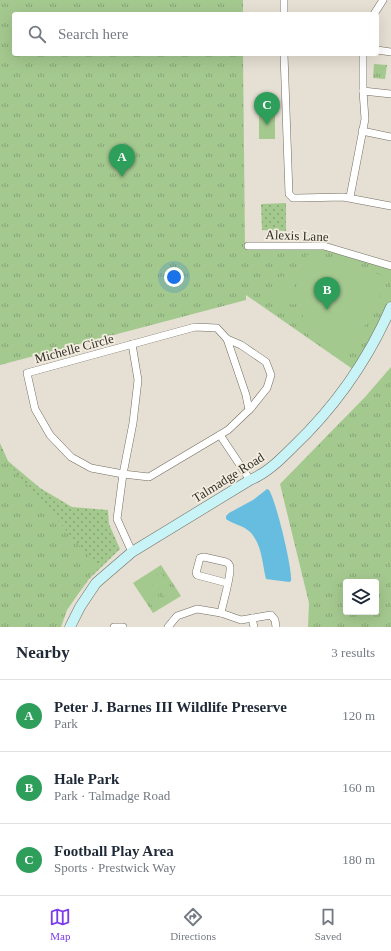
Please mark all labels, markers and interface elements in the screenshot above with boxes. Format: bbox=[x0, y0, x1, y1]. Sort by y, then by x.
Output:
search box bbox=[12, 12, 379, 56]
icon: search bbox=[26, 23, 48, 45]
text: Search here bbox=[58, 26, 128, 42]
pin: C bbox=[254, 92, 280, 125]
pin: A bbox=[109, 144, 135, 177]
street label: Alexis Lane bbox=[265, 227, 329, 244]
your location bbox=[164, 267, 184, 287]
pin: B bbox=[314, 277, 340, 310]
street label: Michelle Circle bbox=[33, 331, 116, 366]
street label: Talmadge Road bbox=[190, 449, 267, 505]
map controls bbox=[343, 579, 379, 615]
button: layers bbox=[343, 579, 379, 615]
text: Nearby bbox=[16, 643, 70, 662]
text: 3 results bbox=[331, 645, 375, 660]
text: Peter J. Barnes III Wildlife Preserve bbox=[54, 699, 287, 715]
text: A bbox=[24, 708, 34, 723]
text: 120 m bbox=[342, 708, 375, 723]
text: Park bbox=[54, 716, 78, 731]
text: Hale Park bbox=[54, 771, 119, 787]
text: B bbox=[25, 780, 33, 795]
text: 160 m bbox=[342, 780, 375, 795]
text: Park · Talmadge Road bbox=[54, 788, 170, 803]
text: Football Play Area bbox=[54, 843, 174, 859]
text: C bbox=[24, 852, 34, 867]
text: 180 m bbox=[342, 852, 375, 867]
text: Sports · Prestwick Way bbox=[54, 860, 176, 875]
tab: Map bbox=[49, 906, 71, 942]
tab: Directions bbox=[170, 906, 216, 942]
tab: Saved bbox=[315, 906, 342, 942]

